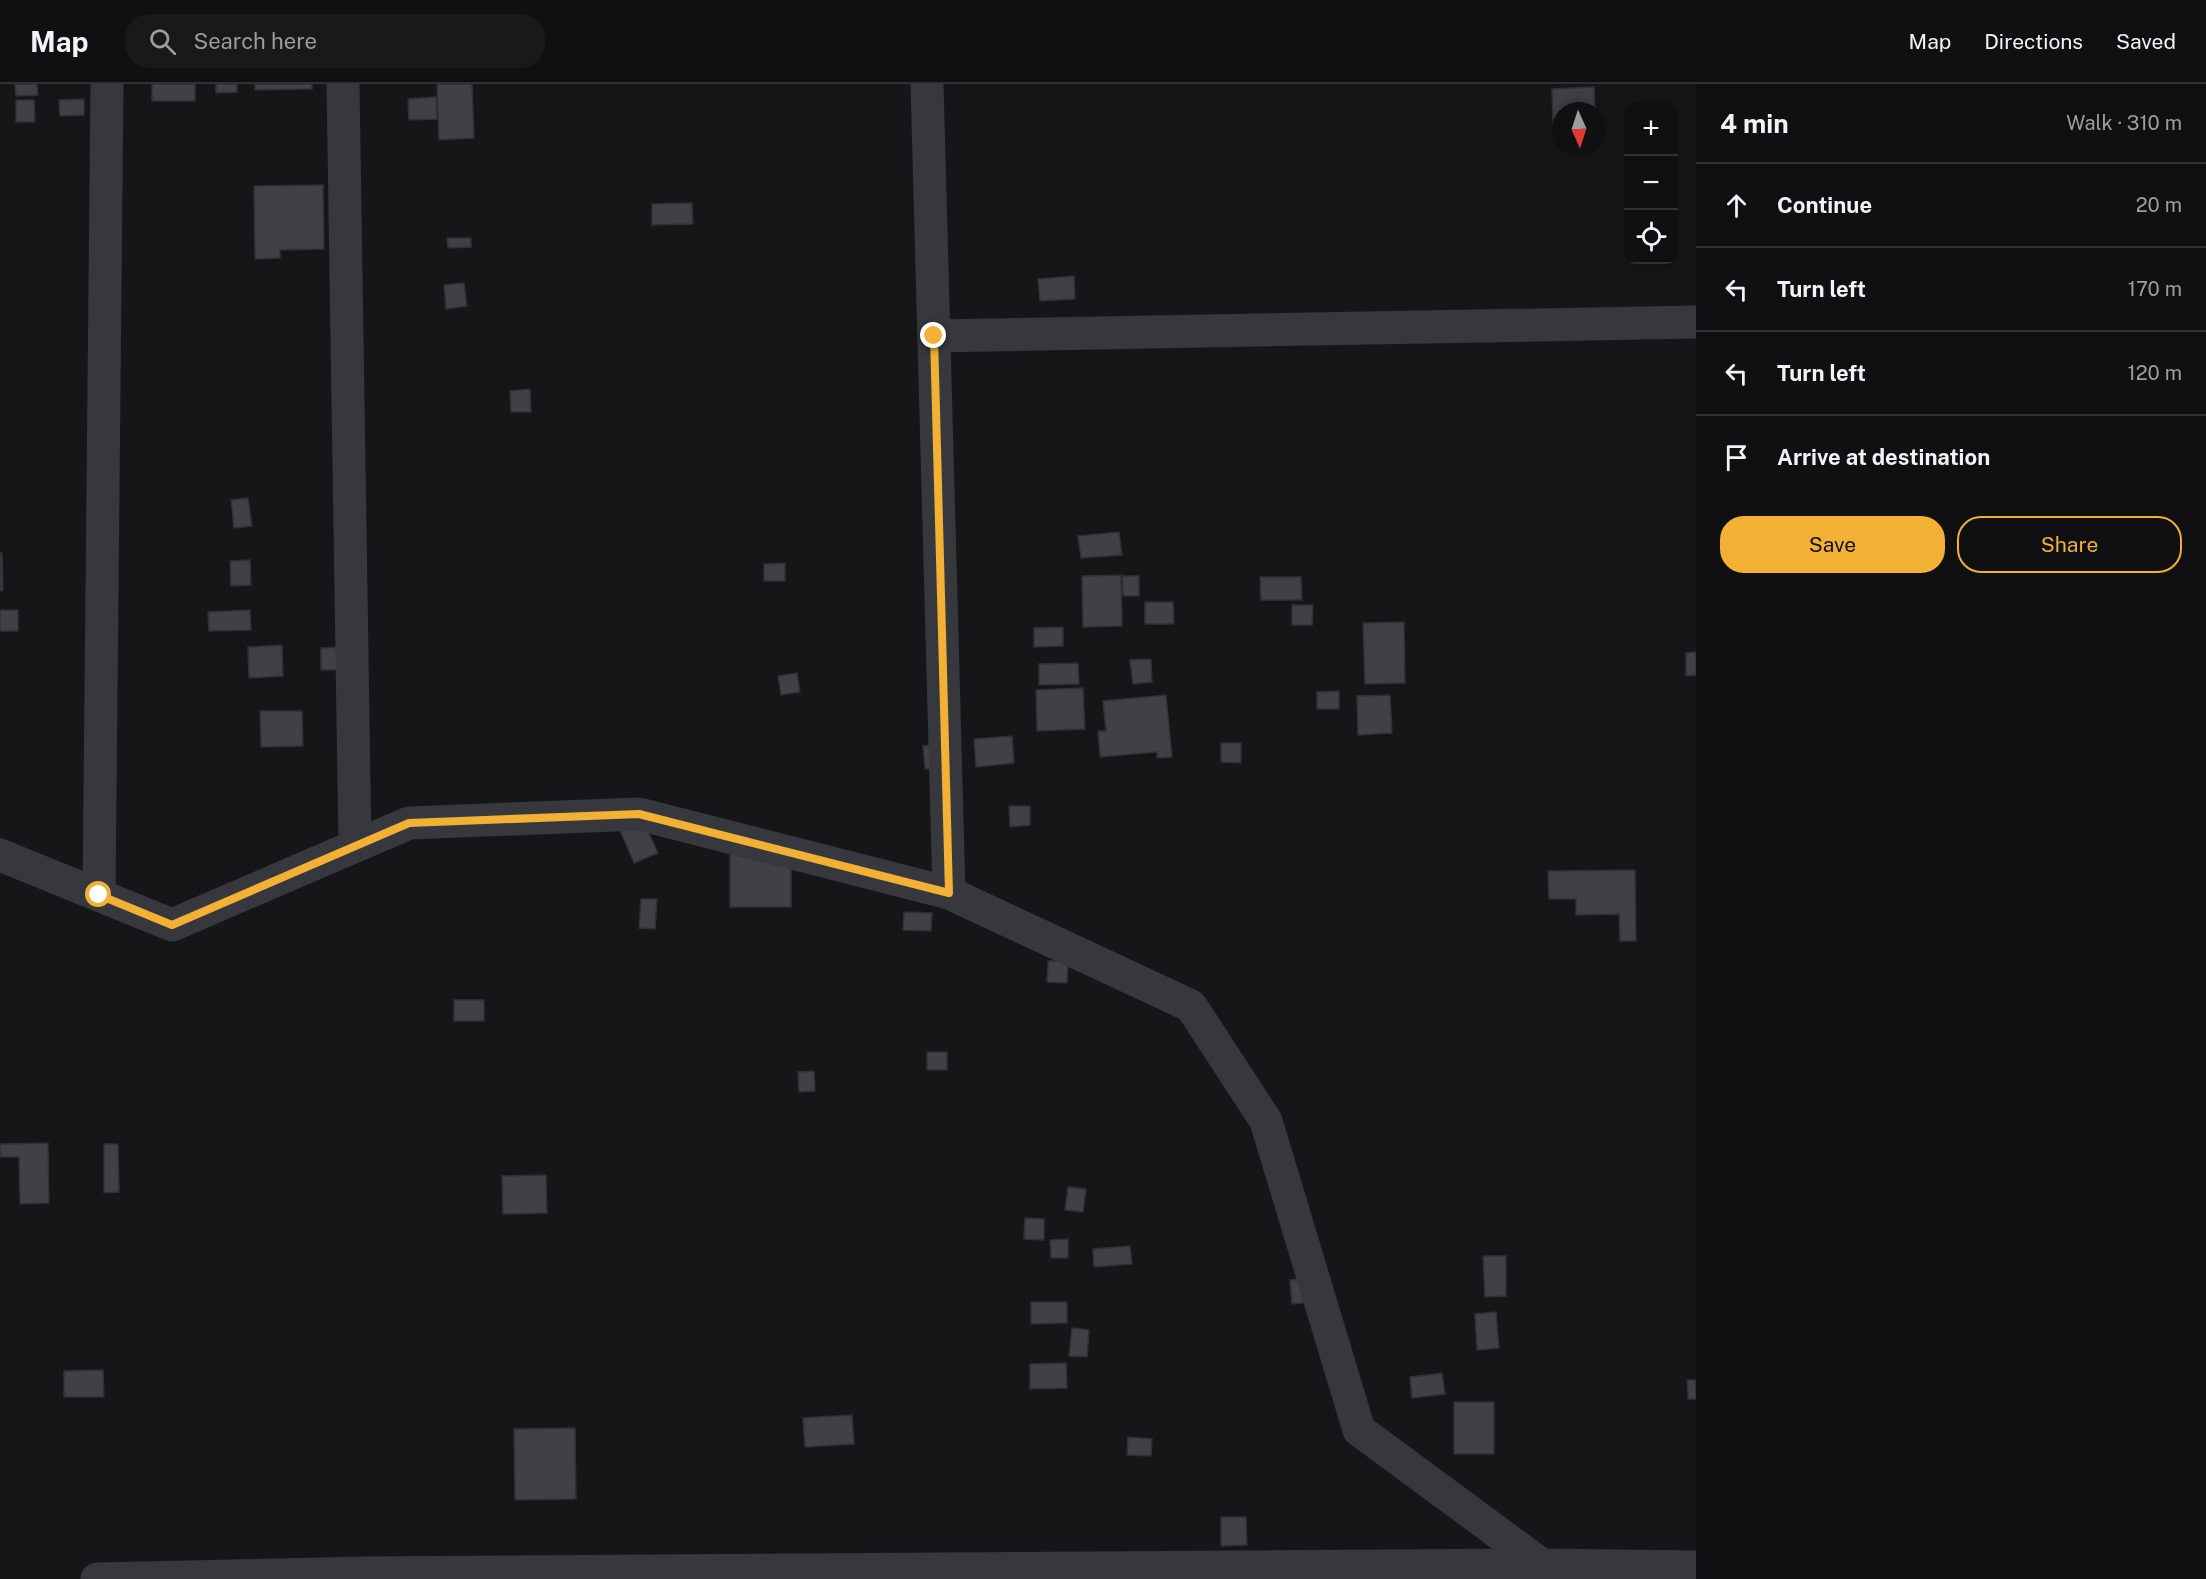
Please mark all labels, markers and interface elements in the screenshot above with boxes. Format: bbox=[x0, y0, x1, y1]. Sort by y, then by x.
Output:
search box bbox=[125, 14, 545, 68]
text: Map bbox=[30, 25, 89, 58]
icon: search bbox=[146, 25, 179, 58]
text: Search here bbox=[194, 28, 317, 54]
text: Map bbox=[1909, 29, 1951, 54]
text: Directions bbox=[1984, 29, 2083, 54]
text: Saved bbox=[2116, 29, 2176, 54]
north arrow bbox=[1552, 102, 1606, 156]
map controls bbox=[1624, 102, 1678, 264]
button: + bbox=[1624, 102, 1678, 156]
text: 4 min bbox=[1720, 108, 1789, 139]
text: Walk · 310 m bbox=[2066, 111, 2182, 135]
button: − bbox=[1624, 156, 1678, 210]
icon: ahead bbox=[1720, 189, 1753, 222]
text: Continue bbox=[1777, 192, 1872, 218]
text: 20 m bbox=[2136, 193, 2182, 217]
button: locate bbox=[1624, 210, 1678, 264]
icon: left bbox=[1720, 273, 1753, 306]
text: Turn left bbox=[1777, 276, 1866, 302]
text: 170 m bbox=[2128, 277, 2182, 301]
route end bbox=[920, 322, 946, 348]
icon: left bbox=[1720, 357, 1753, 390]
text: Turn left bbox=[1777, 360, 1866, 386]
text: 120 m bbox=[2128, 361, 2182, 385]
icon: arrive bbox=[1720, 441, 1753, 474]
text: Arrive at destination bbox=[1777, 444, 1990, 470]
button: Save bbox=[1720, 516, 1945, 573]
button: Share bbox=[1957, 516, 2182, 573]
route start bbox=[85, 881, 111, 907]

